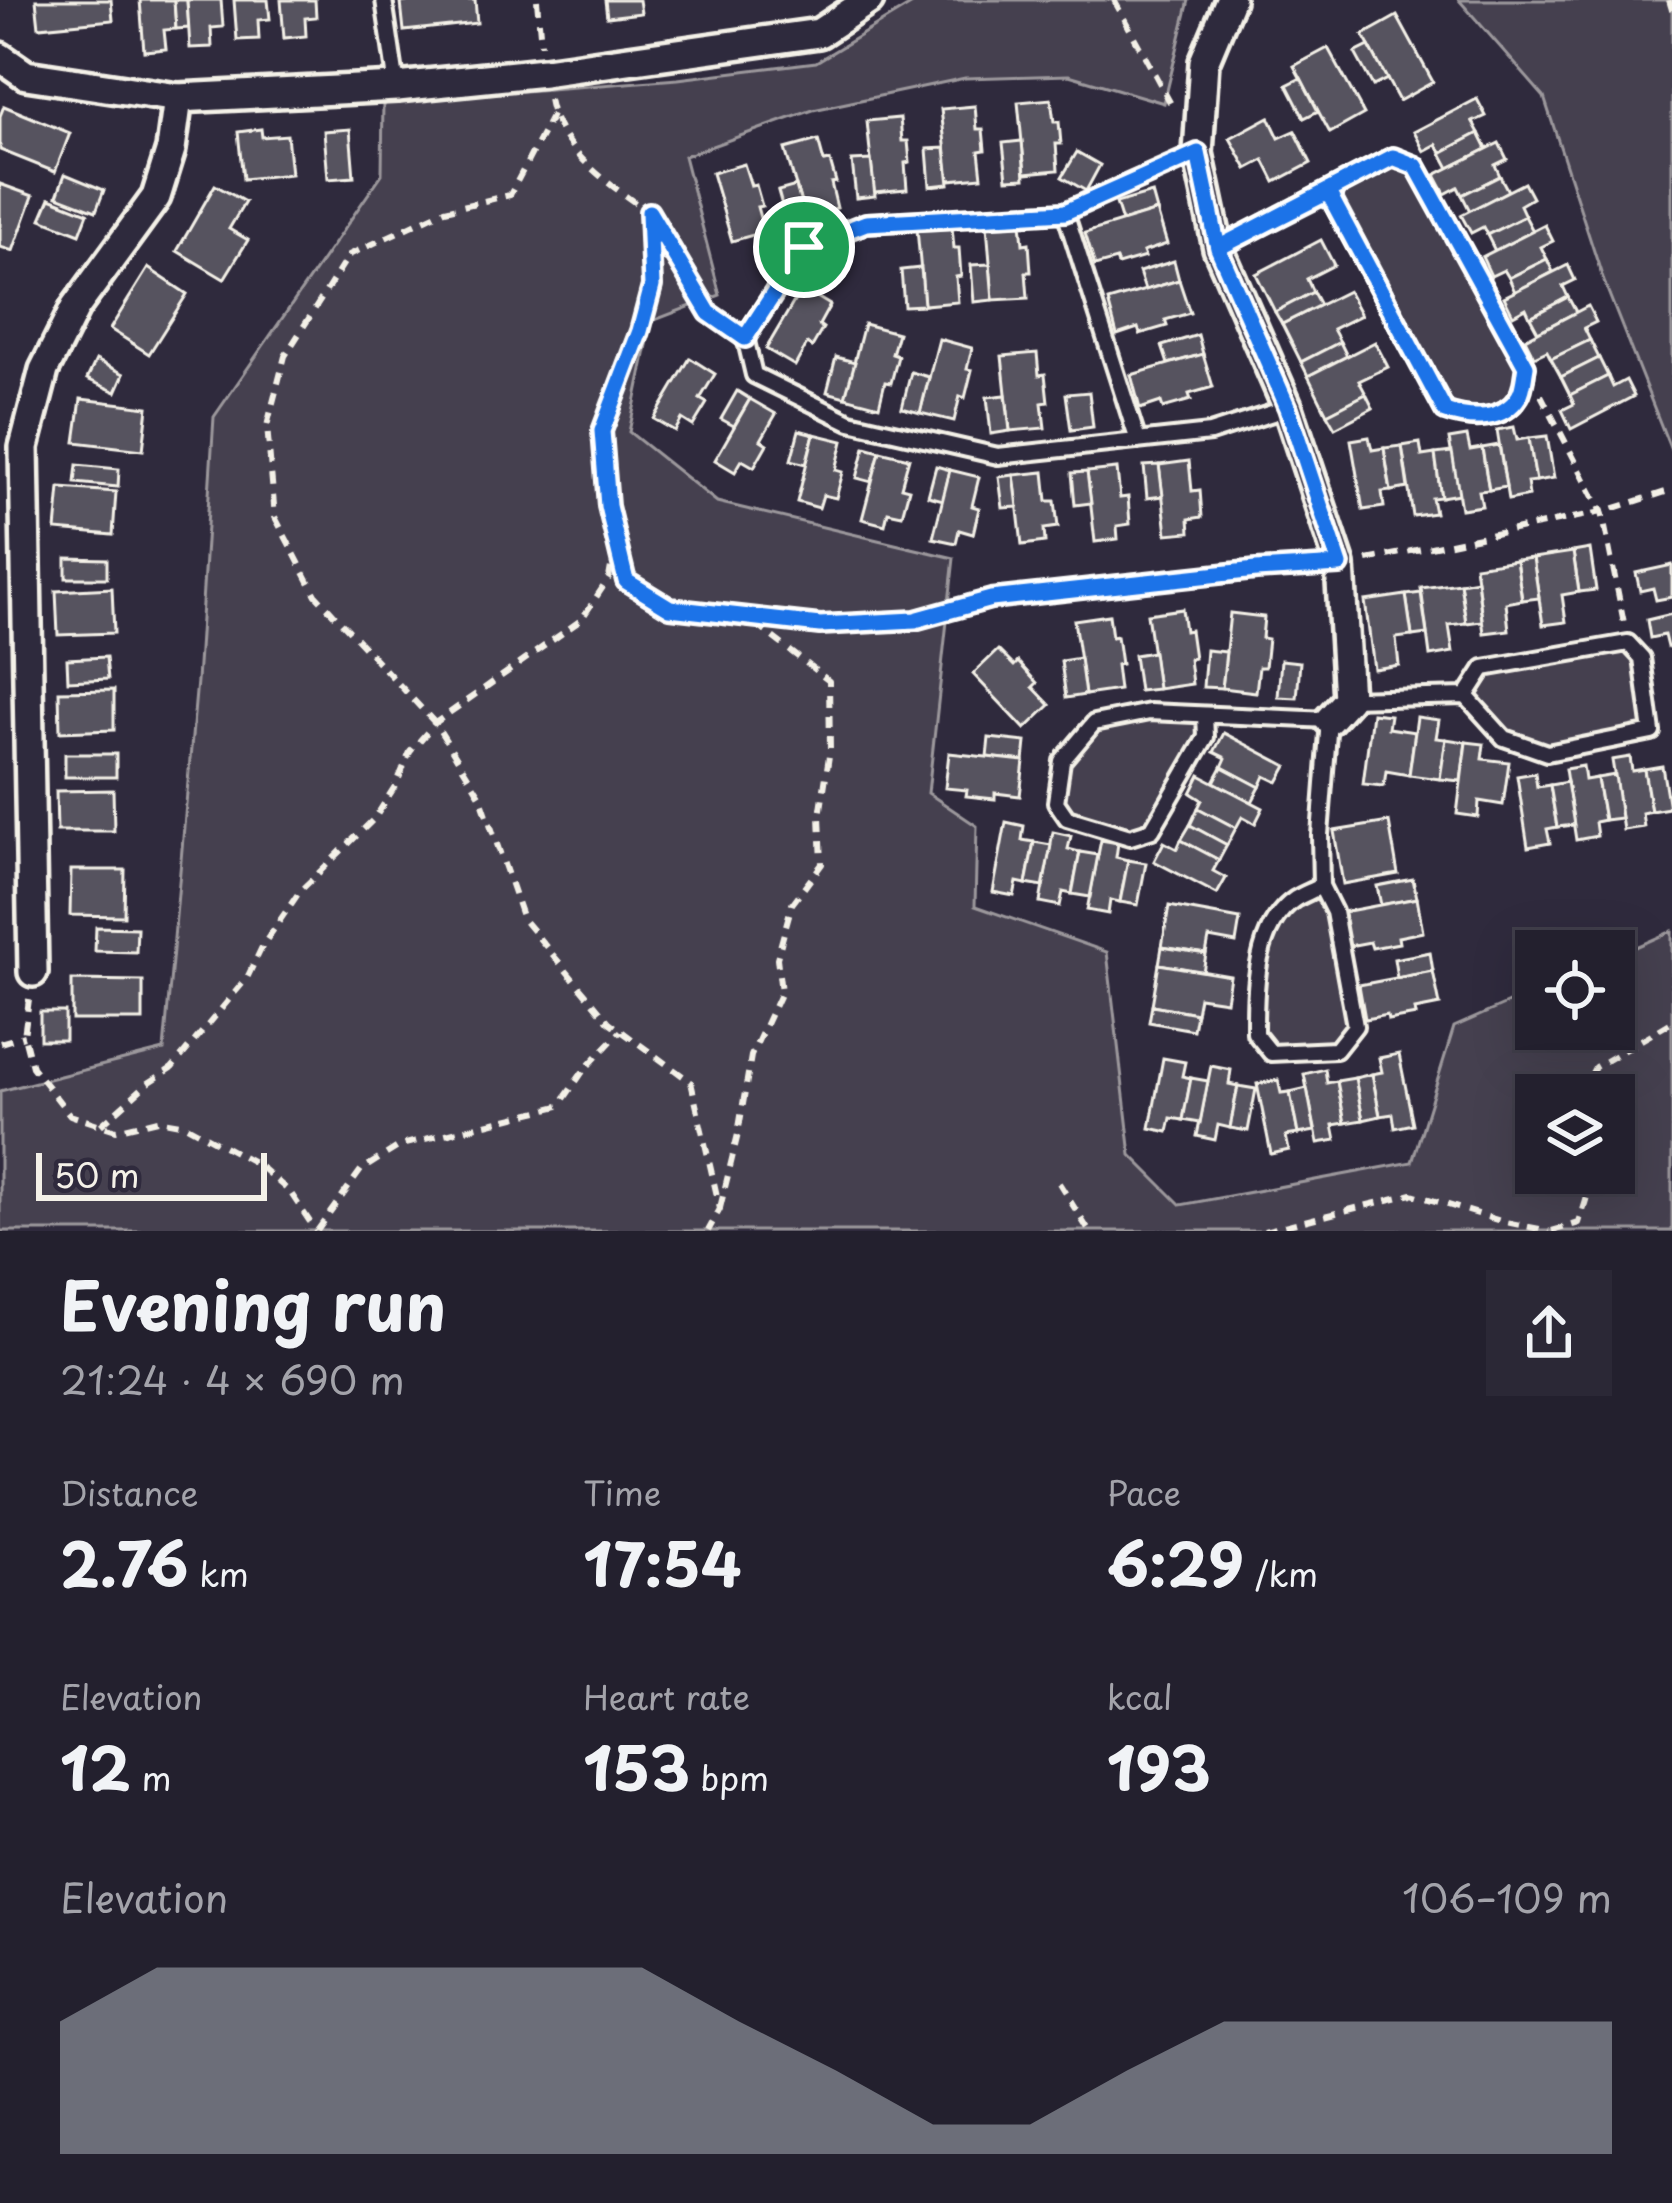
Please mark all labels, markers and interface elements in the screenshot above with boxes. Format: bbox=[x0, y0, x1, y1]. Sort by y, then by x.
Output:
pin bbox=[753, 196, 855, 298]
icon: arrive bbox=[771, 214, 837, 280]
map controls bbox=[1515, 930, 1635, 1194]
button: locate bbox=[1515, 930, 1635, 1050]
button: layers bbox=[1515, 1074, 1635, 1194]
scale bar bbox=[36, 1147, 267, 1200]
text: 50 m bbox=[54, 1149, 140, 1199]
text: Evening run bbox=[60, 1254, 446, 1353]
button: share bbox=[1486, 1270, 1612, 1396]
text: 21:24 · 4 × 690 m bbox=[60, 1349, 405, 1408]
text: Distance bbox=[60, 1467, 198, 1517]
text: Time bbox=[583, 1467, 661, 1517]
text: Pace bbox=[1107, 1467, 1181, 1517]
text: 2.76 bbox=[60, 1517, 188, 1607]
text: 17:54 bbox=[583, 1517, 742, 1607]
text: 6:29 bbox=[1107, 1517, 1244, 1607]
text: km bbox=[188, 1548, 249, 1598]
text: /km bbox=[1244, 1548, 1318, 1598]
text: Elevation bbox=[60, 1671, 202, 1721]
text: Heart rate bbox=[583, 1671, 750, 1721]
text: kcal bbox=[1107, 1671, 1173, 1721]
text: 12 bbox=[60, 1721, 131, 1811]
text: 153 bbox=[583, 1721, 690, 1811]
text: 193 bbox=[1107, 1721, 1211, 1811]
text: m bbox=[131, 1752, 172, 1802]
text: bpm bbox=[690, 1752, 769, 1802]
text: Elevation bbox=[60, 1867, 228, 1926]
text: 106–109 m bbox=[1402, 1867, 1612, 1926]

